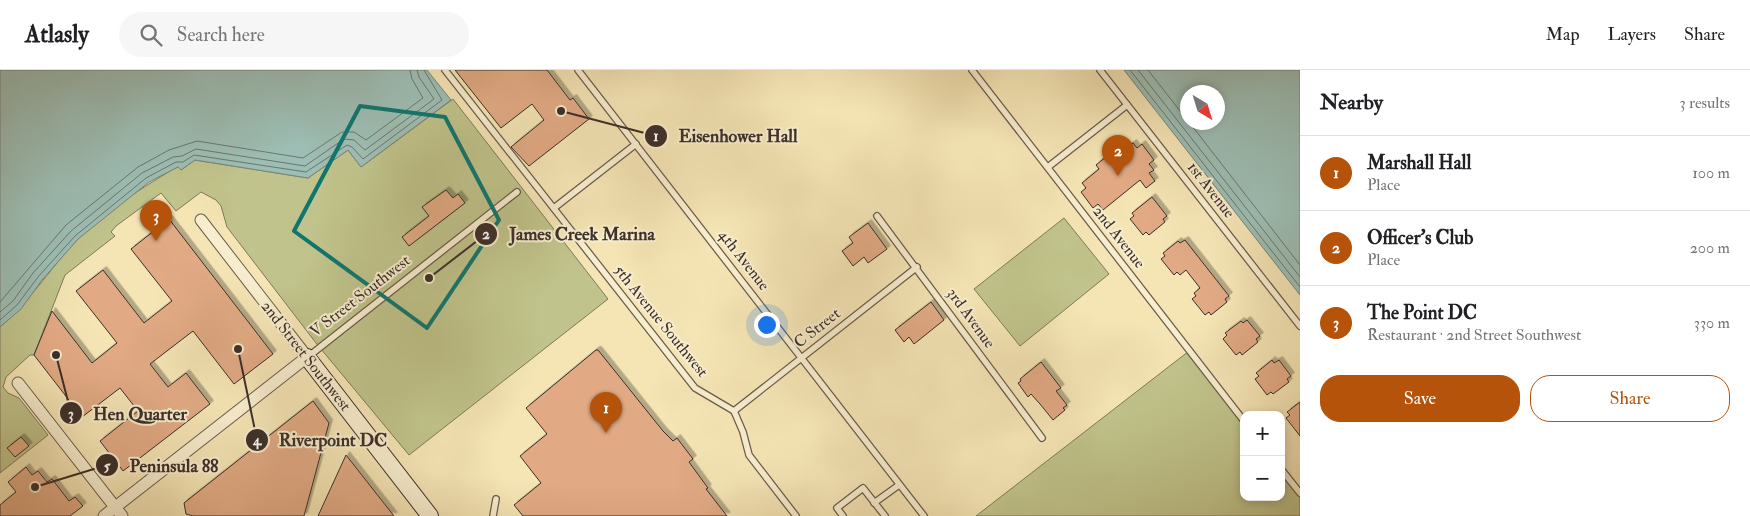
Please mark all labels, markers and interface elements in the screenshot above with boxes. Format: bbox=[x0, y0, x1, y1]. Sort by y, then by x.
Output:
search box bbox=[119, 12, 469, 57]
text: Atlasly bbox=[25, 19, 89, 50]
icon: search bbox=[137, 21, 165, 49]
text: Search here bbox=[177, 23, 265, 47]
text: Map bbox=[1546, 23, 1580, 46]
text: Layers bbox=[1608, 23, 1656, 46]
text: Share bbox=[1684, 23, 1725, 46]
north arrow bbox=[1180, 85, 1225, 130]
text: Nearby bbox=[1320, 89, 1383, 116]
text: 3 results bbox=[1679, 93, 1730, 113]
callout: Eisenhower Hall bbox=[643, 119, 807, 152]
text: Eisenhower Hall bbox=[678, 125, 798, 148]
text: 1 bbox=[653, 127, 659, 146]
pin: 2 bbox=[1102, 135, 1134, 176]
text: Marshall Hall bbox=[1367, 151, 1471, 175]
street label: 1st Avenue bbox=[1183, 158, 1239, 222]
text: 1 bbox=[1333, 163, 1339, 183]
text: 100 m bbox=[1692, 163, 1730, 183]
text: Place bbox=[1367, 175, 1400, 195]
pin: 3 bbox=[140, 200, 172, 241]
street label: 2nd Avenue bbox=[1088, 202, 1150, 273]
callout: James Creek Marina bbox=[474, 218, 665, 251]
text: James Creek Marina bbox=[508, 223, 655, 246]
text: 2 bbox=[482, 225, 490, 244]
street label: 4th Avenue bbox=[714, 226, 774, 295]
text: Officer's Club bbox=[1367, 226, 1473, 250]
text: 2 bbox=[1332, 238, 1340, 258]
text: 200 m bbox=[1690, 238, 1730, 258]
text: Place bbox=[1367, 250, 1400, 270]
street label: V Street Southwest bbox=[306, 251, 414, 341]
street label: 5th Avenue Southwest bbox=[609, 261, 713, 381]
street label: 3rd Avenue bbox=[942, 284, 1000, 352]
street label: 2nd Street Southwest bbox=[257, 297, 355, 415]
text: The Point DC bbox=[1367, 301, 1477, 325]
street label: C Street bbox=[790, 304, 844, 352]
your location bbox=[754, 312, 780, 338]
text: 3 bbox=[1333, 313, 1339, 333]
text: 330 m bbox=[1694, 313, 1730, 333]
text: Restaurant · 2nd Street Southwest bbox=[1367, 325, 1581, 345]
button: Save bbox=[1320, 375, 1520, 422]
button: Share bbox=[1530, 375, 1730, 422]
pin: 1 bbox=[590, 392, 622, 433]
callout: Hen Quarter bbox=[58, 397, 197, 430]
text: Hen Quarter bbox=[93, 403, 187, 426]
text: 3 bbox=[68, 405, 74, 424]
map controls bbox=[1240, 411, 1285, 501]
button: + bbox=[1240, 411, 1285, 456]
callout: Riverpoint DC bbox=[244, 423, 398, 456]
text: Riverpoint DC bbox=[279, 429, 387, 452]
text: 4 bbox=[252, 431, 262, 450]
callout: Peninsula 88 bbox=[94, 449, 228, 482]
text: Peninsula 88 bbox=[129, 455, 219, 478]
button: − bbox=[1240, 456, 1285, 501]
text: 5 bbox=[104, 457, 111, 476]

